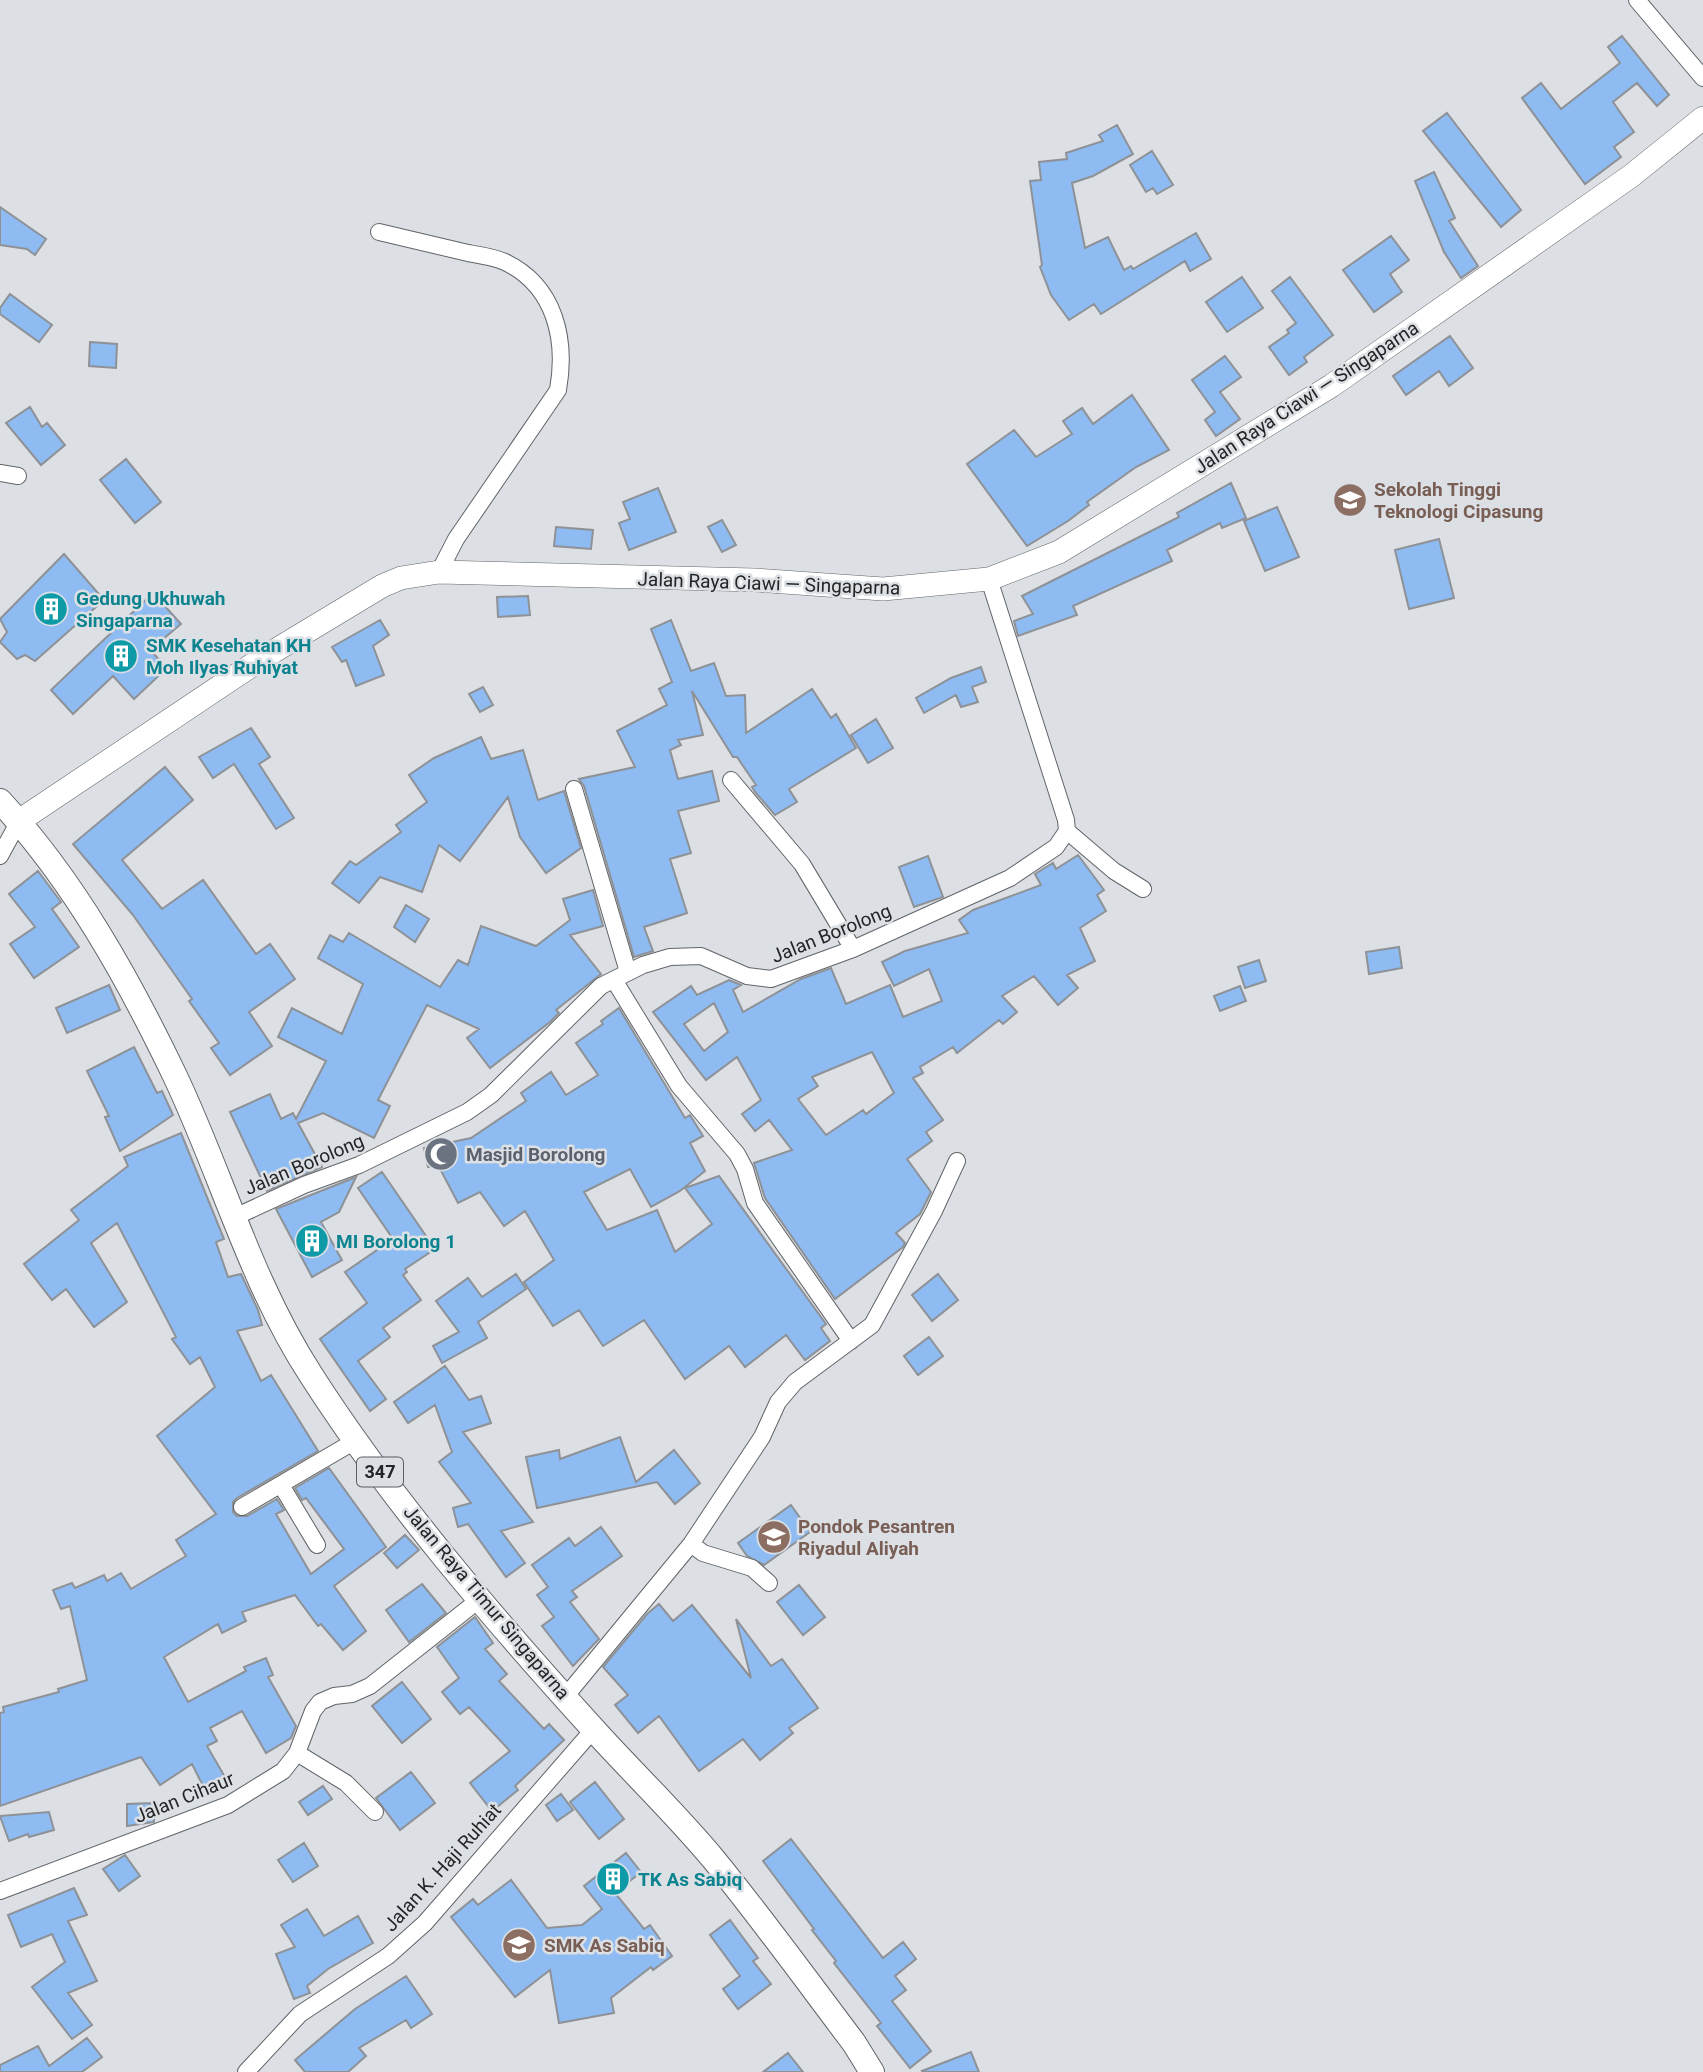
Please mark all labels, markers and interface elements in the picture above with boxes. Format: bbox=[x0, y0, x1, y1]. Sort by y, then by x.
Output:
street label: Jalan Raya Ciawi — Singaparna bbox=[1190, 316, 1423, 479]
place label: Sekolah Tinggi Teknologi Cipasung bbox=[1374, 478, 1543, 523]
school or university icon: Sekolah Tinggi Teknologi Cipasung bbox=[1331, 481, 1369, 519]
street label: Jalan Raya Ciawi — Singaparna bbox=[637, 567, 901, 600]
place label: Gedung Ukhuwah Singaparna bbox=[76, 587, 226, 632]
building icon: Gedung Ukhuwah Singaparna bbox=[32, 590, 70, 628]
place label: SMK Kesehatan KH Moh Ilyas Ruhiyat bbox=[146, 634, 312, 679]
building icon: SMK Kesehatan KH Moh Ilyas Ruhiyat bbox=[102, 637, 140, 675]
street label: Jalan Borolong bbox=[768, 899, 895, 968]
street label: Jalan Borolong bbox=[241, 1129, 367, 1200]
mosque icon: Masjid Borolong bbox=[422, 1135, 460, 1173]
place label: Masjid Borolong bbox=[466, 1143, 605, 1166]
building icon: MI Borolong 1 bbox=[293, 1222, 331, 1260]
place label: MI Borolong 1 bbox=[336, 1230, 456, 1253]
road number: 347 bbox=[357, 1457, 403, 1486]
street label: Jalan Raya Timur Singaparna bbox=[399, 1501, 575, 1704]
place label: Pondok Pesantren Riyadul Aliyah bbox=[798, 1515, 955, 1560]
school or university icon: Pondok Pesantren Riyadul Aliyah bbox=[755, 1518, 793, 1556]
street label: Jalan Cihaur bbox=[131, 1767, 238, 1828]
street label: Jalan K. Haji Ruhiat bbox=[379, 1799, 506, 1936]
building icon: TK As Sabiq bbox=[594, 1860, 632, 1898]
place label: TK As Sabiq bbox=[638, 1868, 742, 1891]
school or university icon: SMK As Sabiq bbox=[500, 1926, 538, 1964]
place label: SMK As Sabiq bbox=[544, 1934, 665, 1957]

